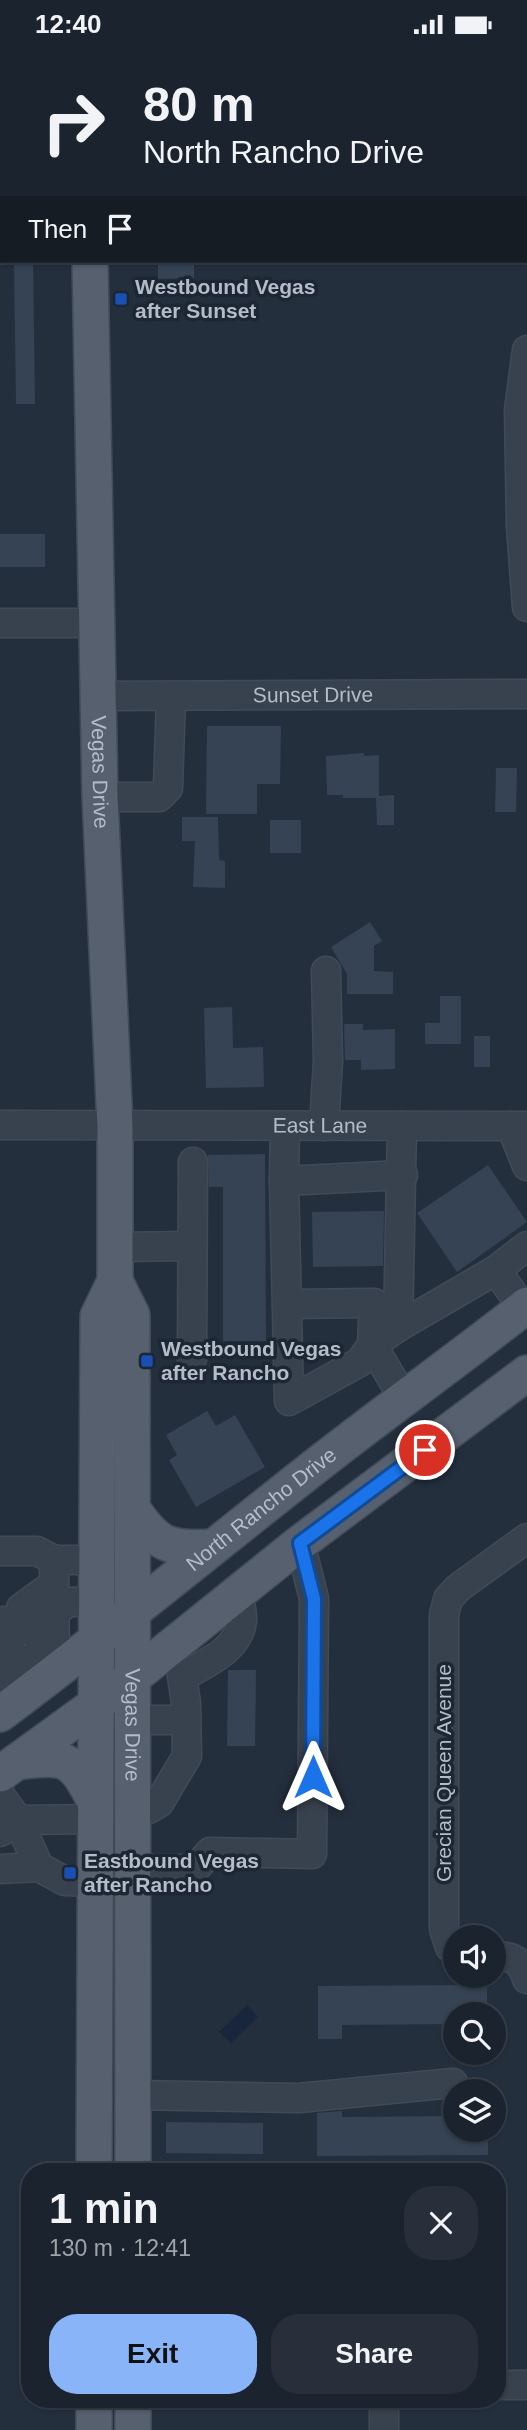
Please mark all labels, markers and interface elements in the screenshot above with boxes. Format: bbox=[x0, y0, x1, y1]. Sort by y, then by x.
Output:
text: 12:40 bbox=[35, 9, 102, 39]
icon: right bbox=[28, 77, 119, 168]
text: 80 m bbox=[143, 77, 255, 131]
text: North Rancho Drive bbox=[143, 134, 424, 170]
icon: arrive bbox=[101, 210, 139, 248]
text: Then bbox=[28, 214, 87, 244]
place label: Westbound Vegas after Sunset bbox=[135, 275, 315, 322]
marker: Westbound Vegas after Sunset bbox=[113, 291, 129, 307]
street label: Sunset Drive bbox=[253, 683, 373, 706]
street label: Vegas Drive bbox=[87, 715, 113, 829]
street label: East Lane bbox=[273, 1114, 367, 1137]
place label: Westbound Vegas after Rancho bbox=[161, 1337, 341, 1384]
marker: Westbound Vegas after Rancho bbox=[139, 1353, 155, 1369]
pin bbox=[395, 1420, 455, 1480]
icon: arrive bbox=[406, 1431, 444, 1469]
street label: North Rancho Drive bbox=[182, 1442, 340, 1575]
street label: Grecian Queen Avenue bbox=[432, 1664, 455, 1882]
street label: Vegas Drive bbox=[121, 1668, 145, 1782]
position arrow bbox=[276, 1740, 350, 1814]
place label: Eastbound Vegas after Rancho bbox=[84, 1849, 259, 1896]
marker: Eastbound Vegas after Rancho bbox=[62, 1865, 78, 1881]
map controls bbox=[443, 1925, 506, 2142]
button: sound bbox=[443, 1925, 506, 1988]
button: search bbox=[443, 2002, 506, 2065]
button: layers bbox=[443, 2079, 506, 2142]
text: 1 min bbox=[49, 2185, 159, 2232]
button: close bbox=[404, 2186, 478, 2260]
text: 130 m · 12:41 bbox=[49, 2235, 191, 2261]
button: Exit bbox=[49, 2314, 257, 2394]
button: Share bbox=[271, 2314, 478, 2394]

